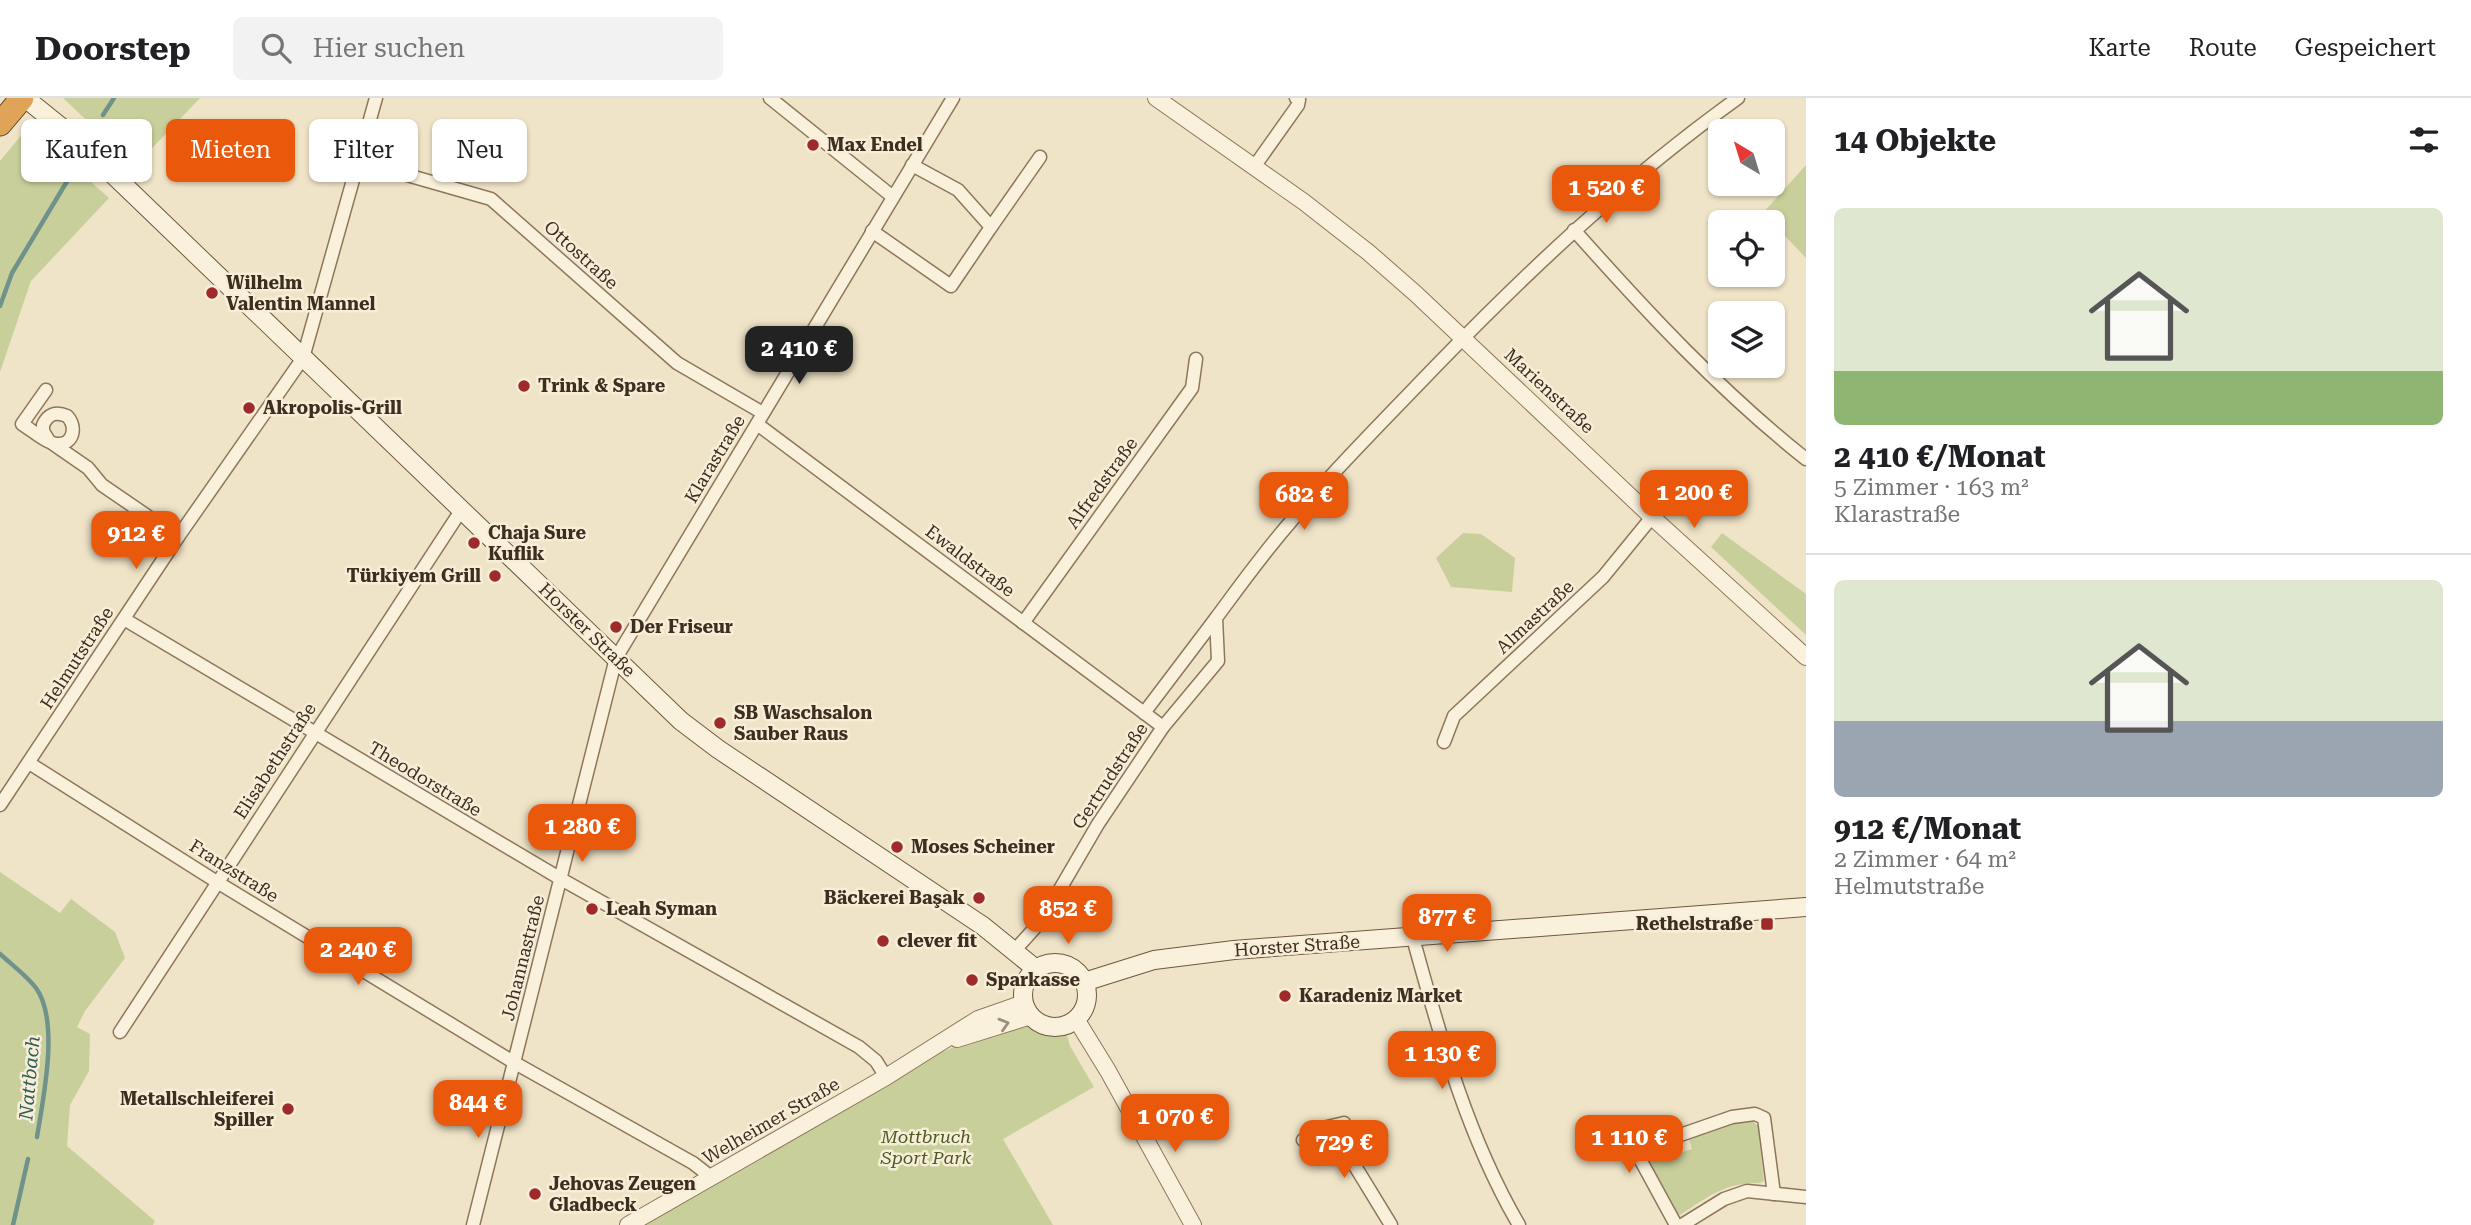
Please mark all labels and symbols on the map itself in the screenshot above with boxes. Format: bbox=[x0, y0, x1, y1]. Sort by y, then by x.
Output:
north arrow bbox=[1708, 119, 1785, 196]
place label: Max Endel bbox=[827, 134, 923, 155]
marker: Max Endel bbox=[805, 137, 821, 153]
pin: 1 520 € bbox=[1541, 166, 1671, 225]
street label: Ottostraße bbox=[540, 216, 623, 293]
place label: Wilhelm Valentin Mannel bbox=[226, 272, 375, 314]
marker: Wilhelm Valentin Mannel bbox=[204, 285, 220, 301]
pin: 2 410 € bbox=[734, 327, 864, 386]
street label: Marienstraße bbox=[1500, 344, 1599, 438]
place label: Trink & Spare bbox=[538, 375, 666, 396]
marker: Trink & Spare bbox=[516, 378, 532, 394]
place label: Akropolis-Grill bbox=[263, 397, 402, 418]
marker: Akropolis-Grill bbox=[241, 400, 257, 416]
street label: Klarastraße bbox=[680, 411, 749, 506]
street label: Alfredstraße bbox=[1062, 433, 1142, 532]
pin: 1 200 € bbox=[1629, 470, 1759, 530]
pin: 682 € bbox=[1255, 472, 1353, 532]
pin: 912 € bbox=[87, 512, 185, 571]
street label: Ewaldstraße bbox=[922, 520, 1019, 601]
place label: Chaja Sure Kuflik bbox=[488, 522, 586, 564]
marker: Chaja Sure Kuflik bbox=[466, 535, 482, 551]
place label: Türkiyem Grill bbox=[347, 565, 481, 586]
marker: Türkiyem Grill bbox=[487, 568, 503, 584]
street label: Almastraße bbox=[1492, 575, 1578, 658]
street label: Horster Straße bbox=[535, 578, 640, 681]
street label: Helmutstraße bbox=[36, 603, 117, 713]
place label: Der Friseur bbox=[630, 616, 733, 637]
marker: Der Friseur bbox=[608, 619, 624, 635]
street label: Elisabethstraße bbox=[229, 699, 320, 823]
place label: SB Waschsalon Sauber Raus bbox=[734, 702, 872, 744]
marker: SB Waschsalon Sauber Raus bbox=[712, 715, 728, 731]
street label: Gertrudstraße bbox=[1068, 719, 1152, 833]
street label: Theodorstraße bbox=[365, 737, 486, 821]
pin: 1 280 € bbox=[517, 804, 647, 864]
street label: Franzstraße bbox=[186, 835, 283, 906]
place label: Moses Scheiner bbox=[911, 836, 1055, 857]
marker: Moses Scheiner bbox=[889, 839, 905, 855]
pin: 852 € bbox=[1019, 886, 1117, 946]
place label: Bäckerei Başak bbox=[824, 887, 966, 908]
marker: Bäckerei Başak bbox=[971, 890, 987, 906]
street label: Johannastraße bbox=[497, 893, 548, 1023]
pin: 877 € bbox=[1398, 894, 1496, 954]
place label: Leah Syman bbox=[606, 898, 717, 919]
marker: Leah Syman bbox=[584, 901, 600, 917]
place label: Rethelstraße bbox=[1636, 913, 1753, 934]
marker: Rethelstraße bbox=[1759, 916, 1775, 932]
pin: 2 240 € bbox=[293, 928, 423, 987]
place label: clever fit bbox=[897, 930, 977, 951]
street label: Horster Straße bbox=[1233, 931, 1361, 960]
marker: clever fit bbox=[875, 933, 891, 949]
place label: Sparkasse bbox=[986, 969, 1081, 990]
marker: Sparkasse bbox=[964, 972, 980, 988]
place label: Karadeniz Market bbox=[1299, 985, 1462, 1006]
marker: Karadeniz Market bbox=[1277, 988, 1293, 1004]
one-way arrow bbox=[997, 1018, 1010, 1032]
pin: 1 130 € bbox=[1377, 1032, 1507, 1091]
water label: Nattbach bbox=[14, 1035, 45, 1122]
street label: Welheimer Straße bbox=[699, 1073, 843, 1168]
pin: 844 € bbox=[429, 1080, 527, 1140]
place label: Metallschleiferei Spiller bbox=[120, 1088, 274, 1130]
pin: 1 070 € bbox=[1110, 1094, 1240, 1154]
marker: Metallschleiferei Spiller bbox=[280, 1101, 296, 1117]
pin: 1 110 € bbox=[1564, 1116, 1694, 1175]
pin: 729 € bbox=[1295, 1121, 1393, 1180]
park label: Mottbruch Sport Park bbox=[880, 1126, 971, 1168]
place label: Jehovas Zeugen Gladbeck bbox=[549, 1173, 696, 1215]
marker: Jehovas Zeugen Gladbeck bbox=[527, 1186, 543, 1202]

